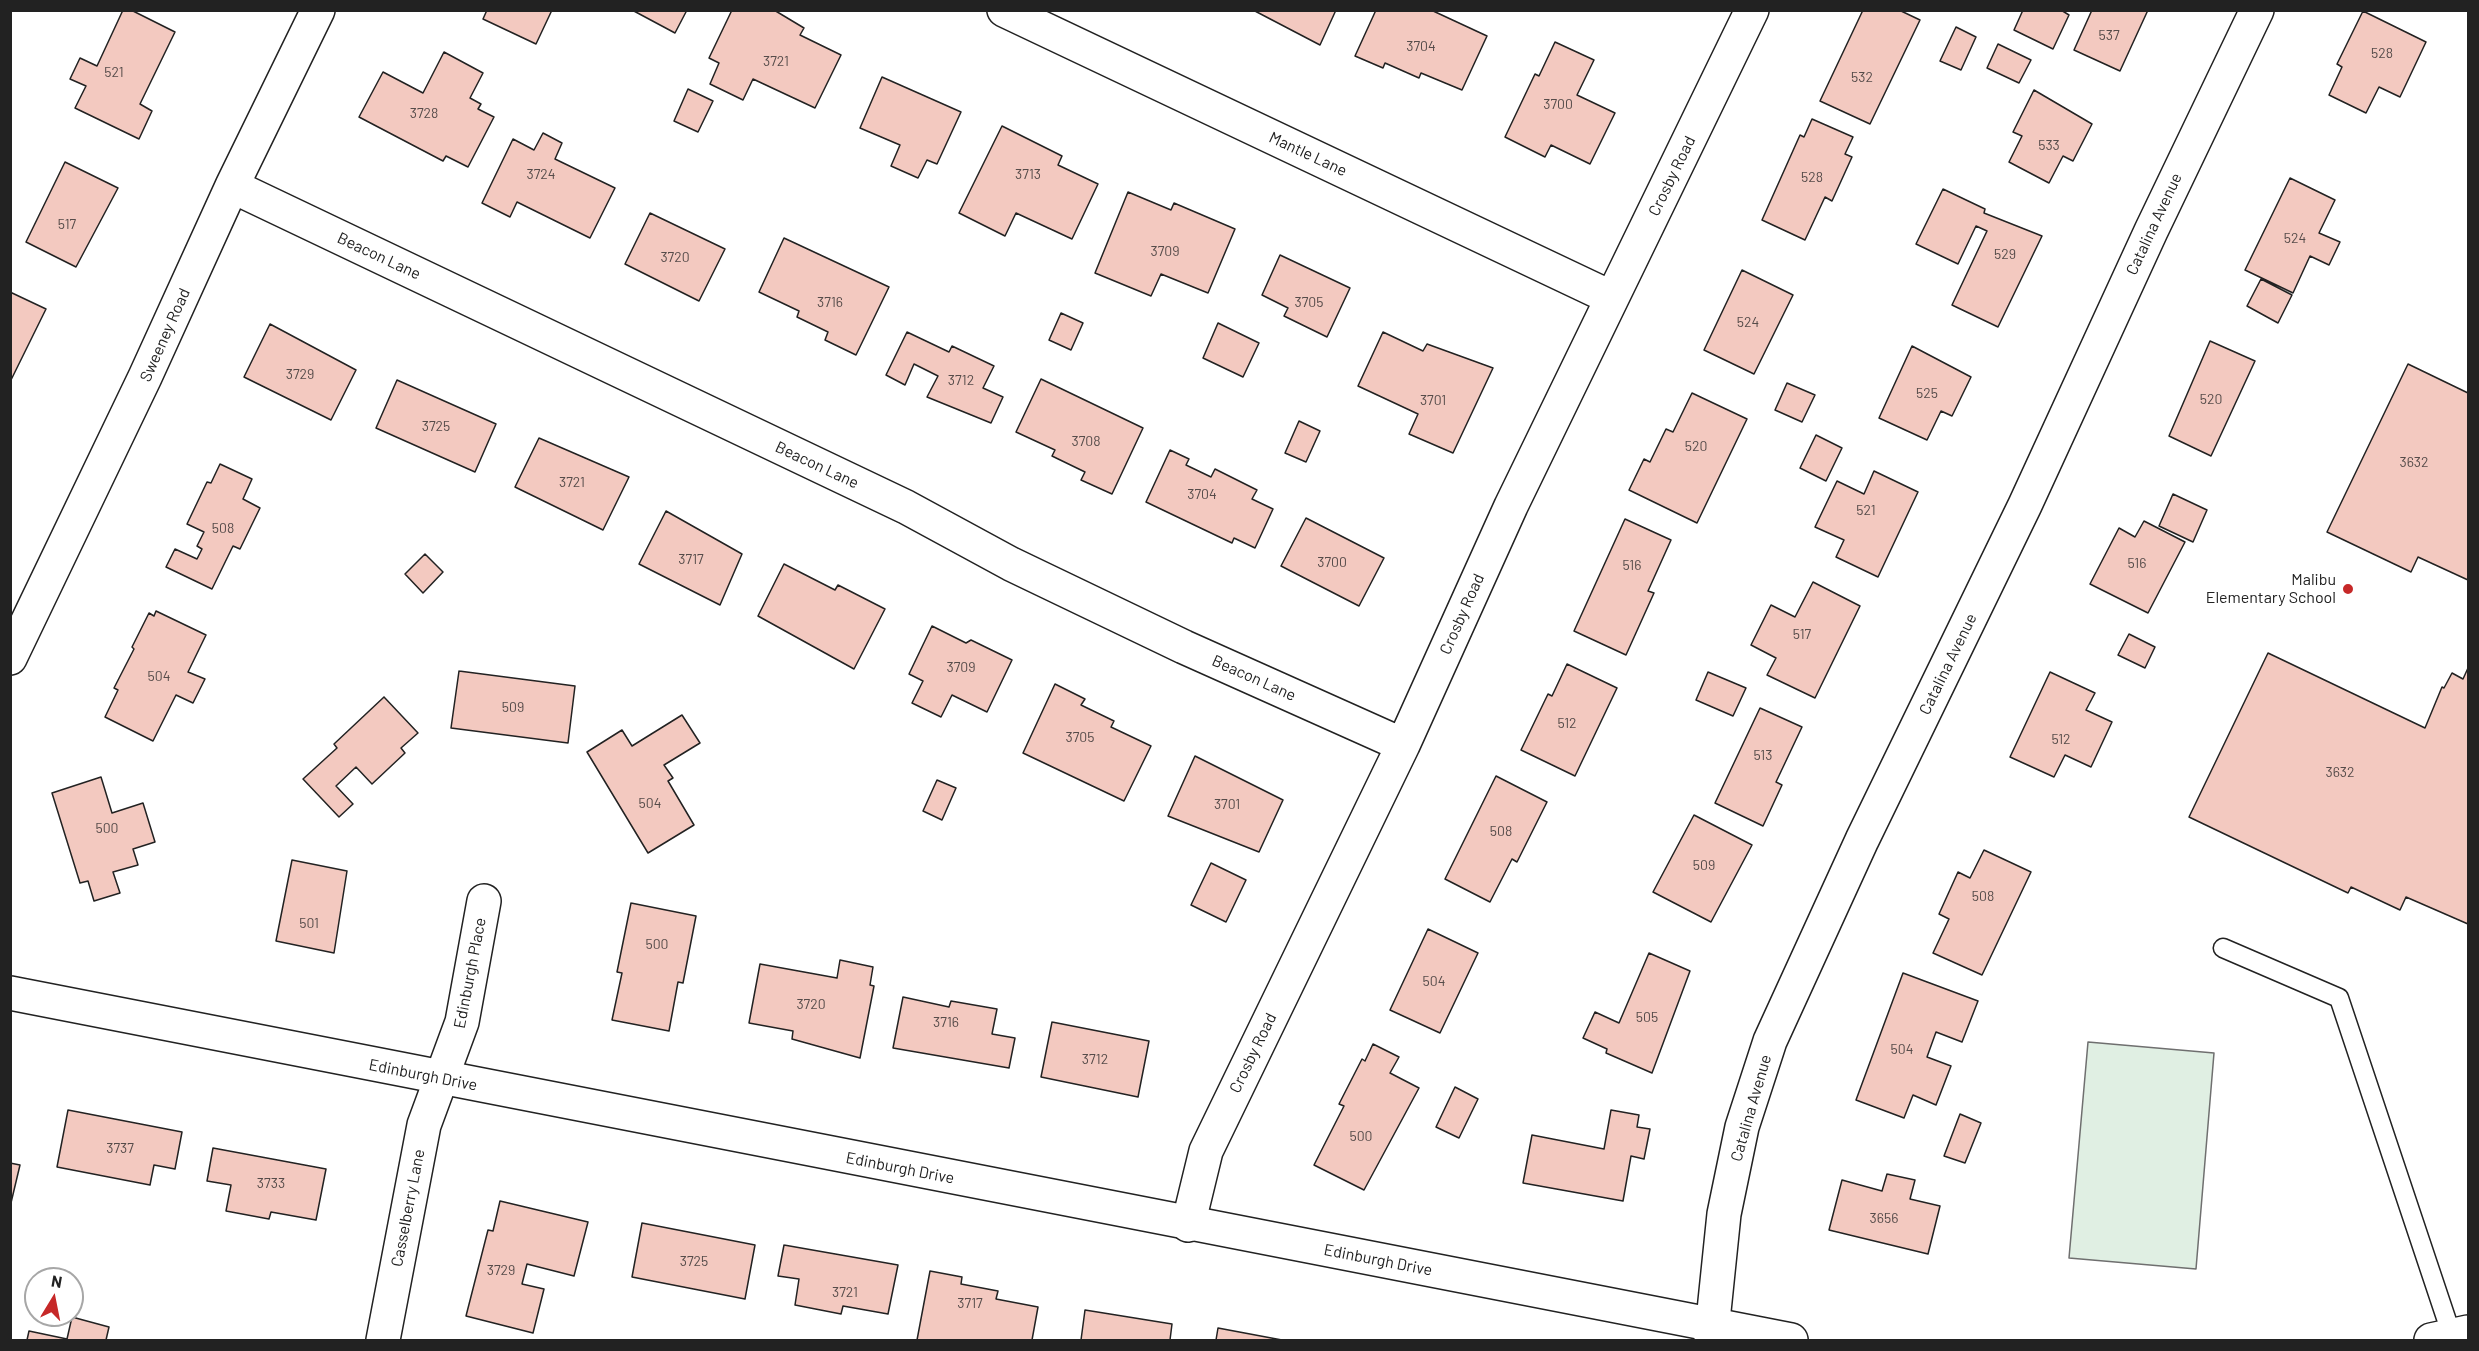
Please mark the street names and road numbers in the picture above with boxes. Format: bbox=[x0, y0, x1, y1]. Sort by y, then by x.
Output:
street label: Mantle Lane bbox=[1266, 128, 1350, 180]
street label: Crosby Road bbox=[1644, 133, 1700, 219]
street label: Catalina Avenue bbox=[2122, 170, 2186, 278]
street label: Beacon Lane bbox=[334, 228, 424, 284]
street label: Sweeney Road bbox=[136, 285, 194, 385]
street label: Beacon Lane bbox=[772, 437, 862, 493]
street label: Crosby Road bbox=[1436, 571, 1488, 657]
street label: Catalina Avenue bbox=[1915, 610, 1981, 718]
street label: Beacon Lane bbox=[1209, 651, 1299, 705]
street label: Edinburgh Place bbox=[450, 916, 490, 1030]
street label: Crosby Road bbox=[1225, 1010, 1281, 1096]
street label: Catalina Avenue bbox=[1727, 1052, 1775, 1164]
street label: Edinburgh Drive bbox=[367, 1055, 479, 1095]
street label: Casselberry Lane bbox=[387, 1148, 429, 1268]
street label: Edinburgh Drive bbox=[844, 1148, 956, 1188]
street label: Edinburgh Drive bbox=[1322, 1240, 1434, 1280]

